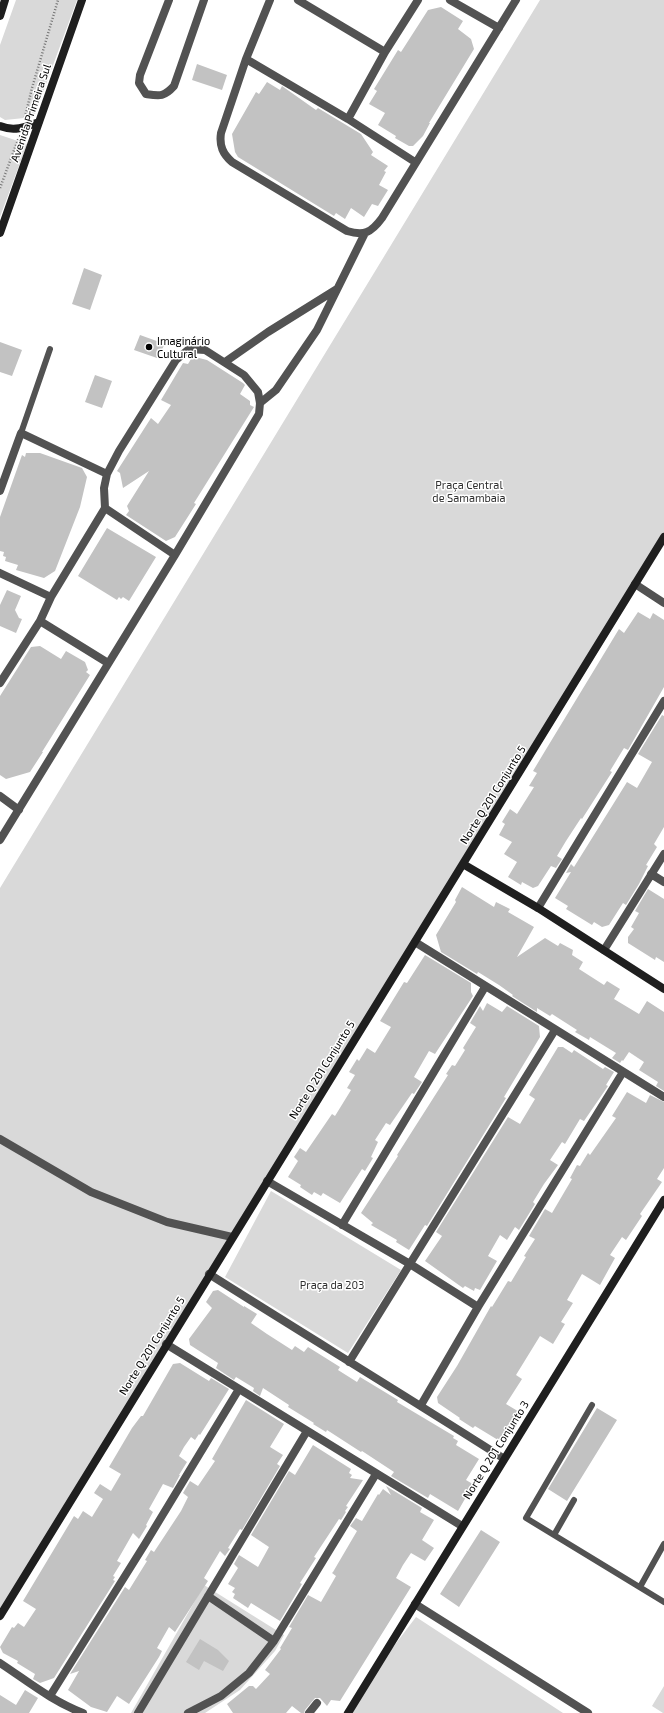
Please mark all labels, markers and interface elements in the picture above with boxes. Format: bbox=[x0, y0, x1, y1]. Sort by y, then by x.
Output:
street label: Avenida Primeira Sul bbox=[8, 62, 54, 164]
place label: Imaginário Cultural bbox=[157, 334, 210, 360]
marker: Imaginário Cultural bbox=[144, 342, 154, 352]
park label: Praça Central de Samambaia bbox=[432, 478, 506, 504]
street label: Norte Q 201 Conjunto 5 bbox=[457, 743, 529, 847]
street label: Norte Q 201 Conjunto 5 bbox=[286, 1018, 358, 1122]
park label: Praça da 203 bbox=[300, 1278, 364, 1292]
street label: Norte Q 201 Conjunto 5 bbox=[116, 1294, 188, 1398]
street label: Norte Q 201 Conjunto 3 bbox=[460, 1398, 532, 1502]

